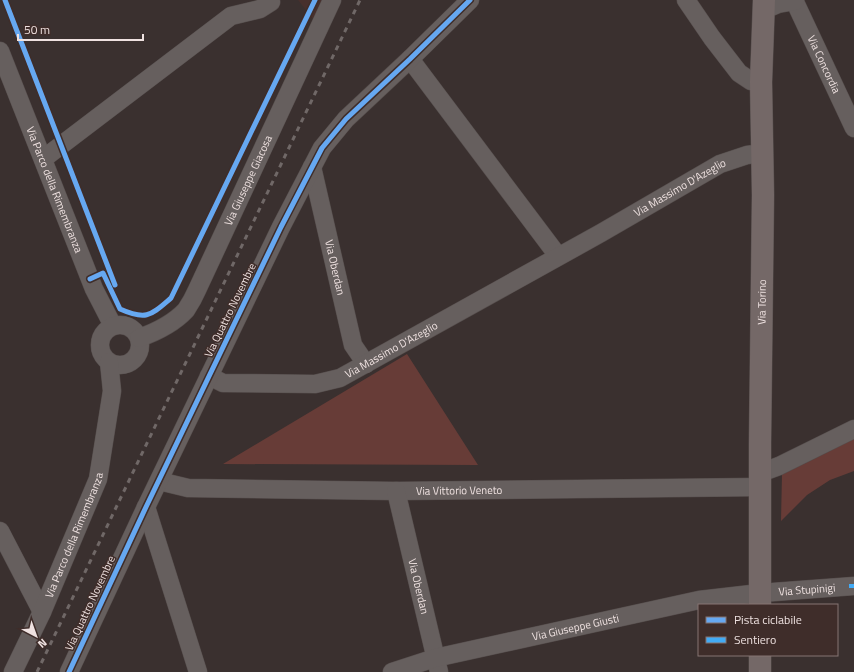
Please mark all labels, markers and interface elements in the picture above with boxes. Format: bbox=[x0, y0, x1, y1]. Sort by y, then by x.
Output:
scale bar bbox=[18, 16, 143, 42]
text: 50 m bbox=[24, 20, 50, 39]
street label: Via Concordia bbox=[804, 33, 845, 96]
street label: Via Parco della Rimembranza bbox=[23, 124, 87, 256]
street label: Via Giuseppe Giacosa bbox=[220, 132, 276, 228]
street label: Via Massimo D'Azeglio bbox=[631, 155, 728, 220]
street label: Via Oberdan bbox=[321, 238, 349, 297]
street label: Via Quattro Novembre bbox=[200, 260, 260, 360]
street label: Via Torino bbox=[753, 279, 770, 325]
street label: Via Massimo D'Azeglio bbox=[342, 317, 441, 382]
street label: Via Parco della Rimembranza bbox=[41, 471, 107, 600]
street label: Via Vittorio Veneto bbox=[416, 482, 503, 499]
street label: Via Quattro Novembre bbox=[61, 553, 119, 653]
street label: Via Oberdan bbox=[404, 557, 433, 616]
street label: Via Stupinigi bbox=[778, 579, 836, 600]
legend bbox=[698, 604, 838, 656]
street label: Via Giuseppe Giusti bbox=[530, 610, 620, 644]
text: Pista ciclabile bbox=[734, 610, 802, 629]
north arrow bbox=[16, 616, 56, 656]
text: Sentiero bbox=[734, 630, 776, 649]
text: N bbox=[34, 635, 51, 652]

